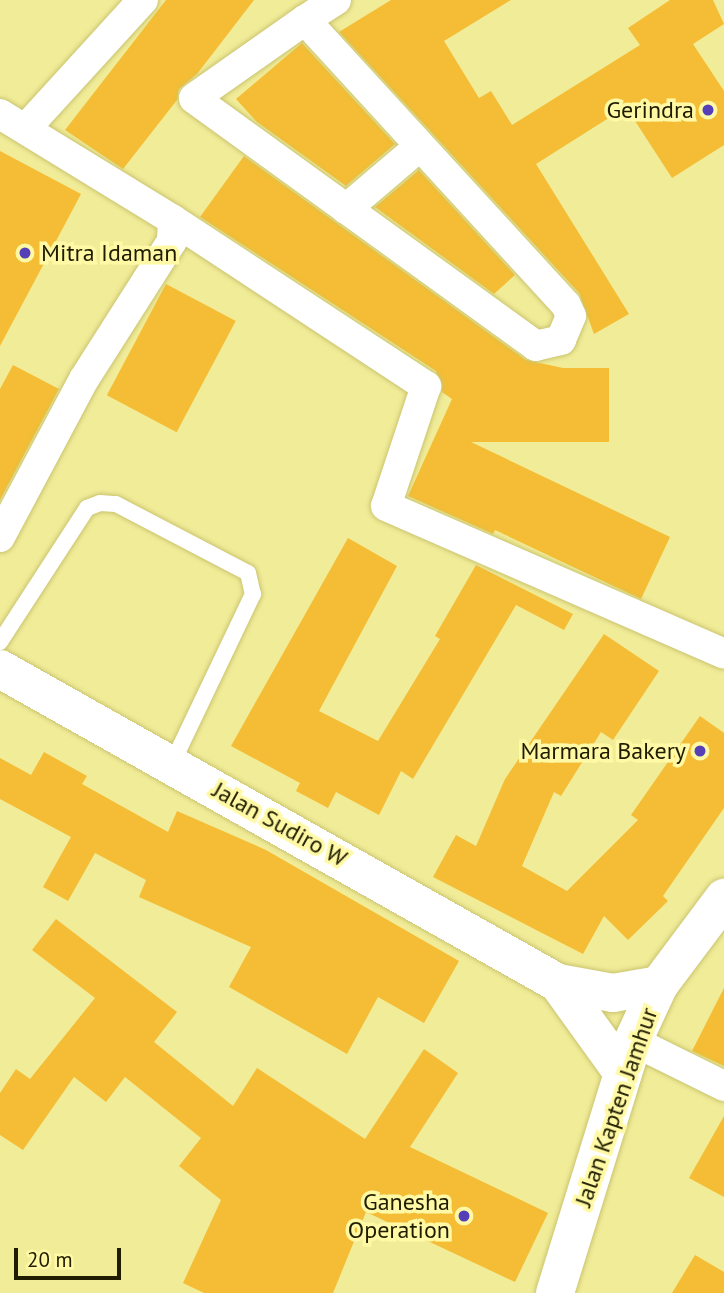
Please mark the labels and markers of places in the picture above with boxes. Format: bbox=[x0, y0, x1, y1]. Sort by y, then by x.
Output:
place label: Gerindra bbox=[606, 96, 694, 124]
marker: Gerindra bbox=[700, 102, 716, 118]
place label: Mitra Idaman bbox=[41, 239, 177, 267]
marker: Mitra Idaman bbox=[15, 243, 35, 263]
place label: Marmara Bakery bbox=[520, 737, 686, 765]
marker: Marmara Bakery bbox=[692, 743, 708, 759]
place label: Ganesha Operation bbox=[348, 1188, 450, 1244]
marker: Ganesha Operation bbox=[456, 1208, 472, 1224]

